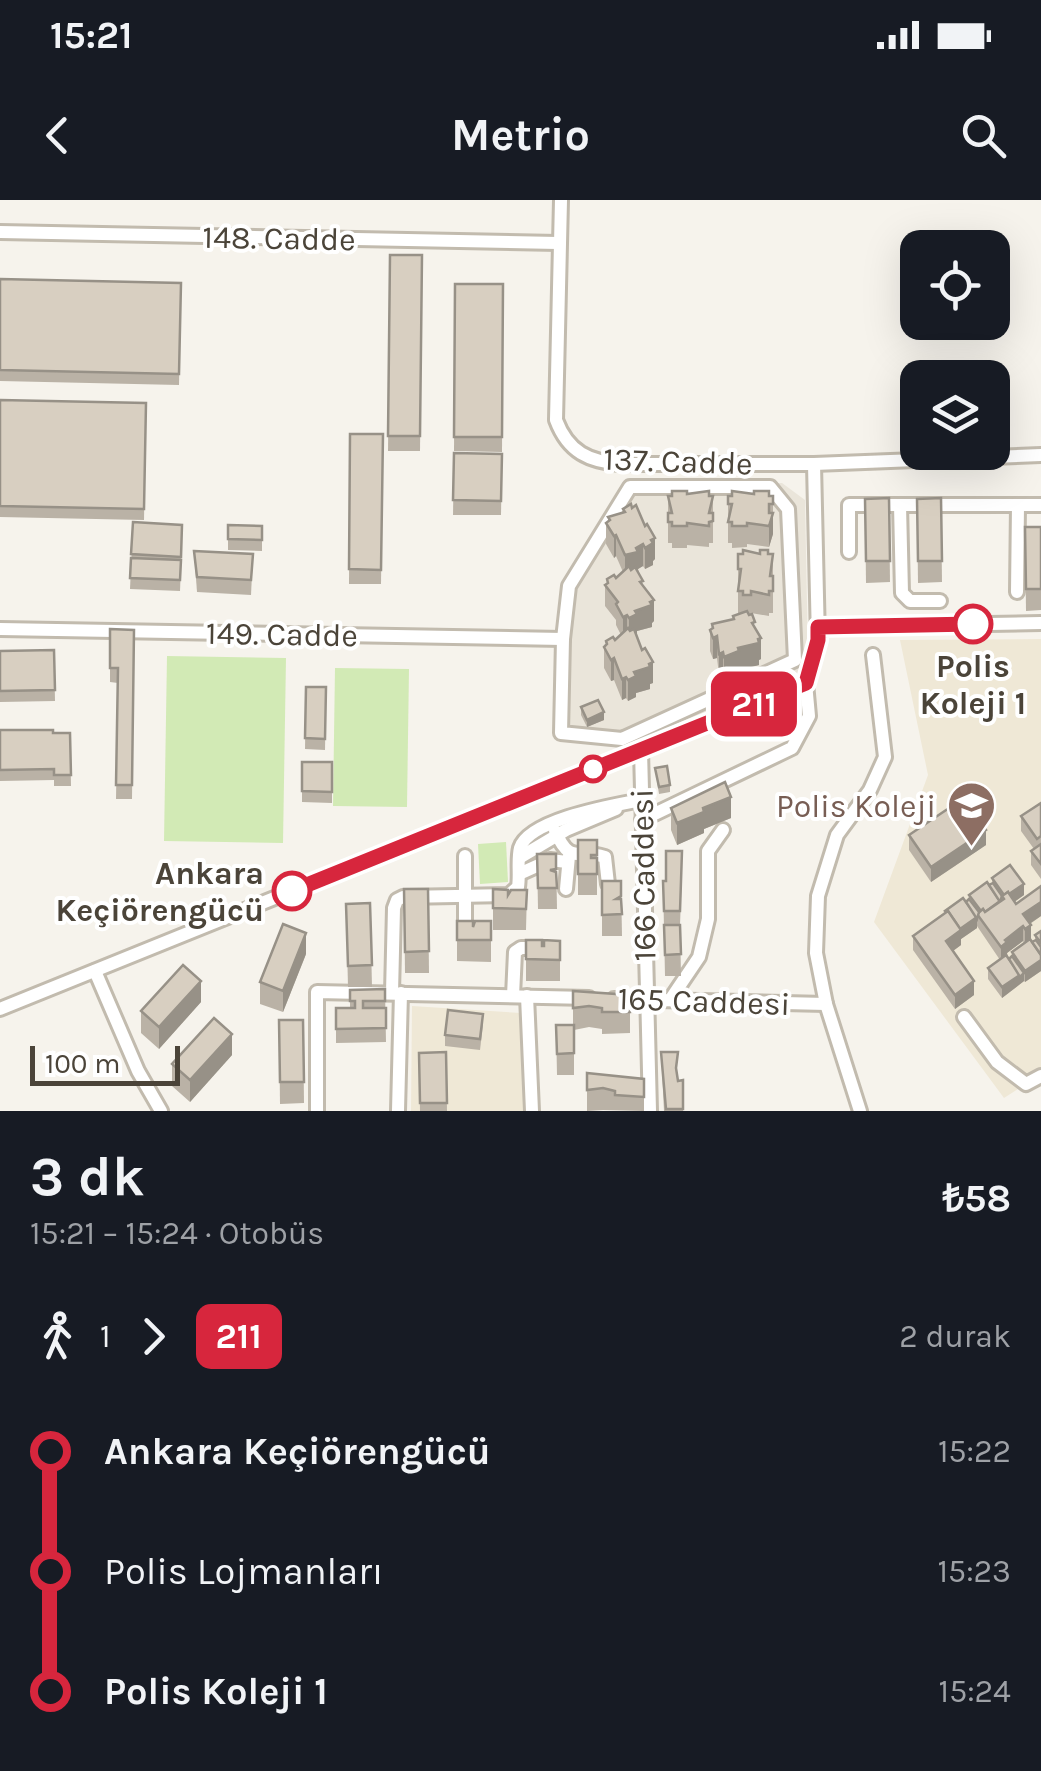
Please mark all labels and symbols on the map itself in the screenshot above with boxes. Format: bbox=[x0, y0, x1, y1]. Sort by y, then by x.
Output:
street label: 148. Cadde bbox=[202, 219, 356, 258]
street label: 137. Cadde bbox=[603, 440, 753, 483]
marker: Polis Koleji 1 bbox=[954, 605, 992, 643]
street label: 149. Cadde bbox=[206, 615, 358, 654]
place label: Polis Koleji 1 bbox=[920, 648, 1026, 722]
line badge: 211 bbox=[696, 672, 812, 736]
unlabelled marker bbox=[580, 756, 606, 782]
school or university icon: Polis Koleji bbox=[945, 780, 997, 848]
street label: 166 Caddesi bbox=[623, 788, 664, 962]
place label: Polis Koleji bbox=[776, 788, 936, 825]
place label: Ankara Keçiörengücü bbox=[55, 855, 264, 929]
marker: Ankara Keçiörengücü bbox=[273, 872, 311, 910]
street label: 165 Caddesi bbox=[617, 980, 791, 1023]
scale bar bbox=[30, 1041, 180, 1086]

